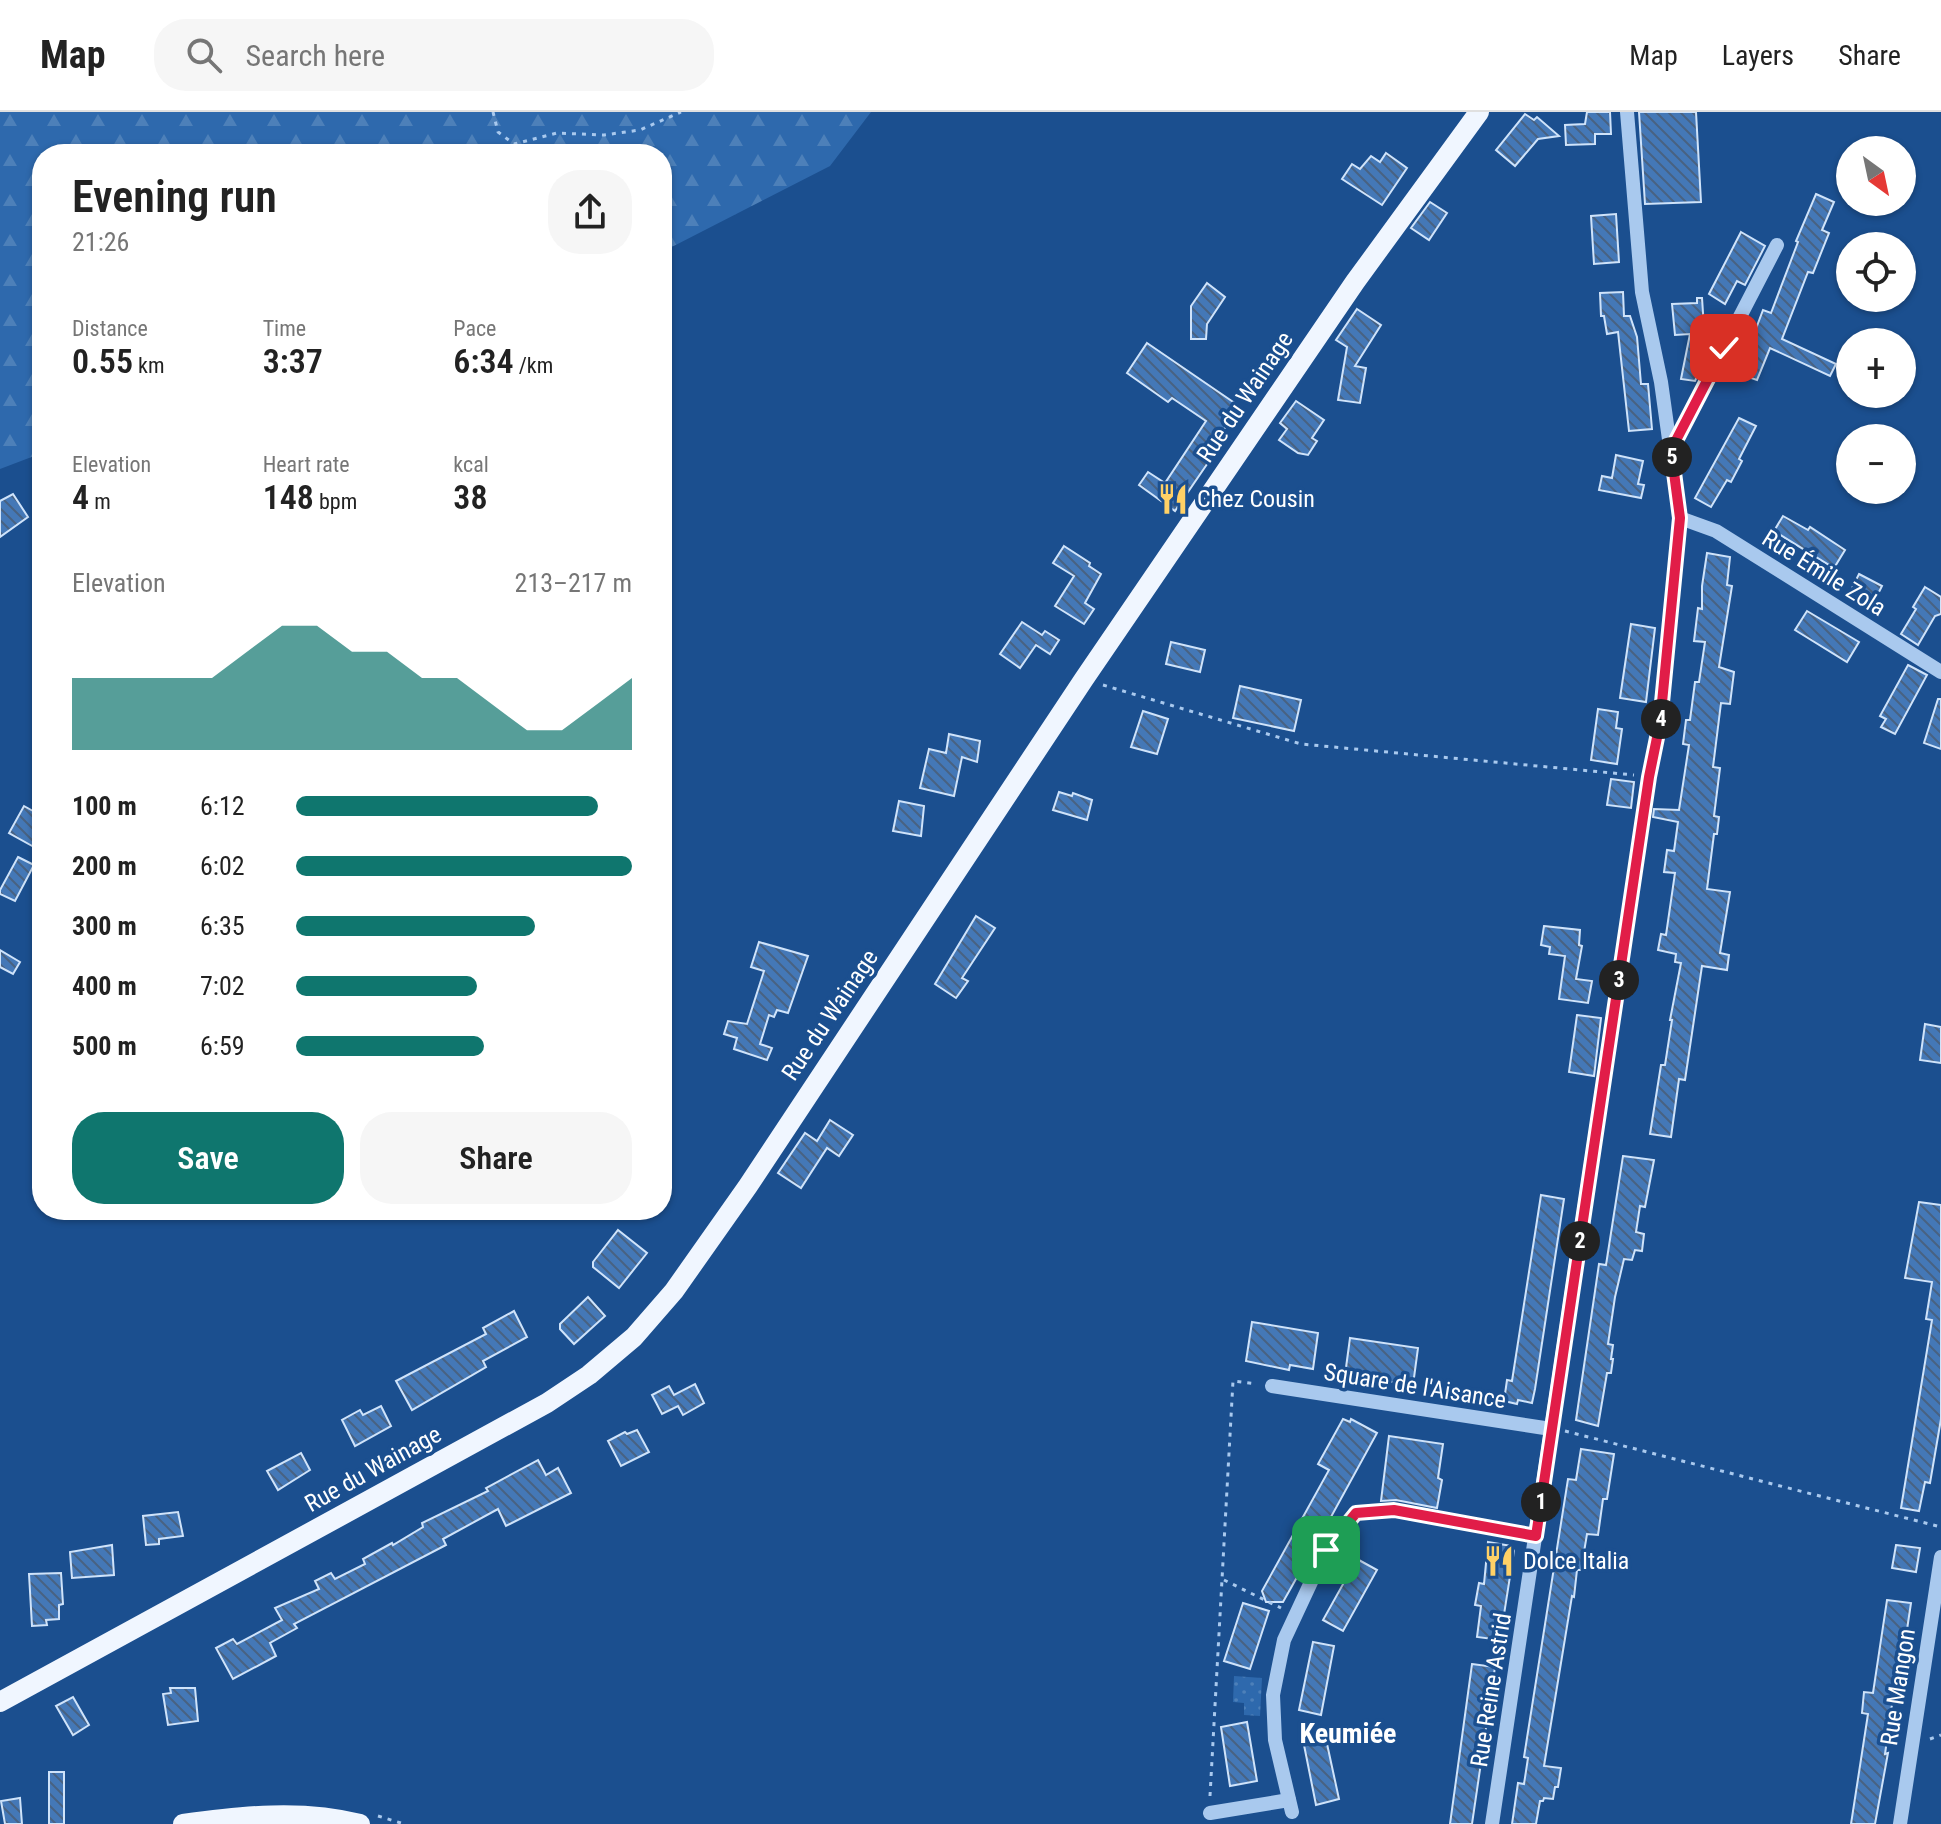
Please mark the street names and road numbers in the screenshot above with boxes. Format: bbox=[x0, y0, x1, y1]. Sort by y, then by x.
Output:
street label: Rue du Wainage bbox=[1191, 326, 1299, 468]
street label: Rue Émile Zola bbox=[1757, 524, 1891, 622]
street label: Rue du Wainage bbox=[776, 944, 884, 1086]
street label: Square de l'Aisance bbox=[1322, 1358, 1508, 1414]
street label: Rue du Wainage bbox=[300, 1420, 446, 1518]
street label: Rue Reine Astrid bbox=[1465, 1611, 1517, 1769]
street label: Rue Mangon bbox=[1875, 1627, 1921, 1747]

